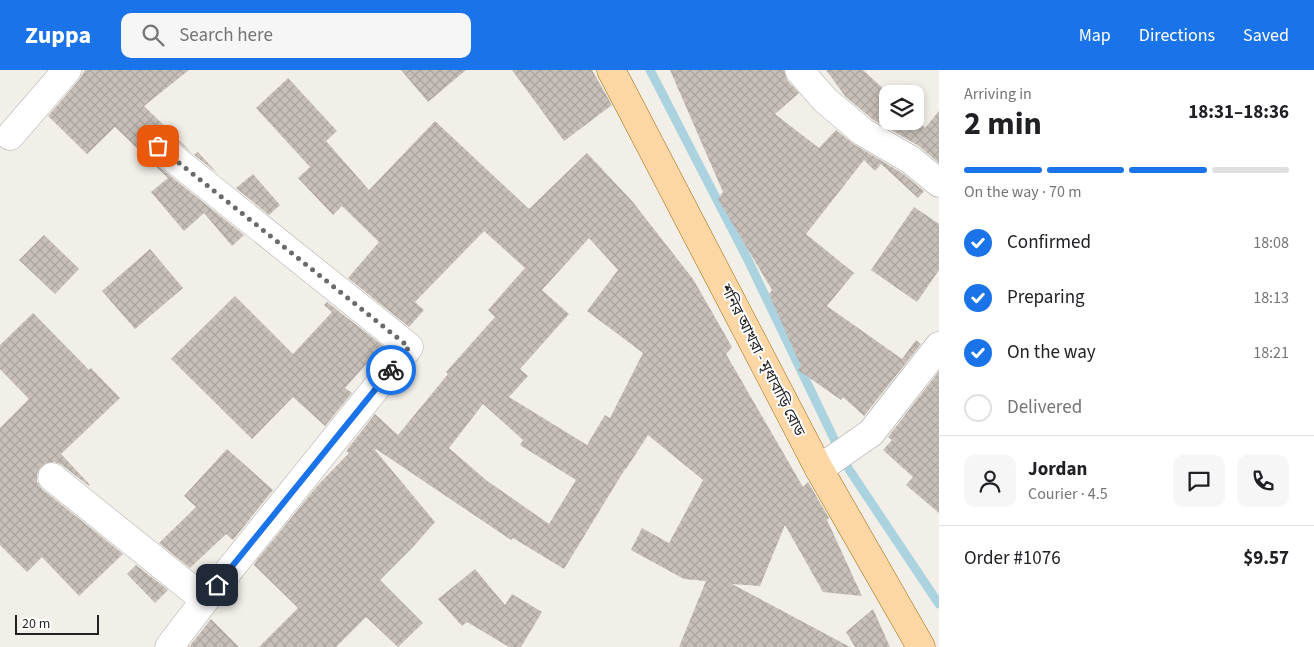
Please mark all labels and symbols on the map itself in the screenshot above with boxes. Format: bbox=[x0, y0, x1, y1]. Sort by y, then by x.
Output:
pin bbox=[137, 125, 179, 167]
street label: শনির আখরা - মৃধাবাড়ি রোড bbox=[715, 280, 810, 440]
courier bbox=[366, 345, 416, 395]
pin bbox=[196, 564, 238, 606]
scale bar bbox=[15, 612, 99, 635]

